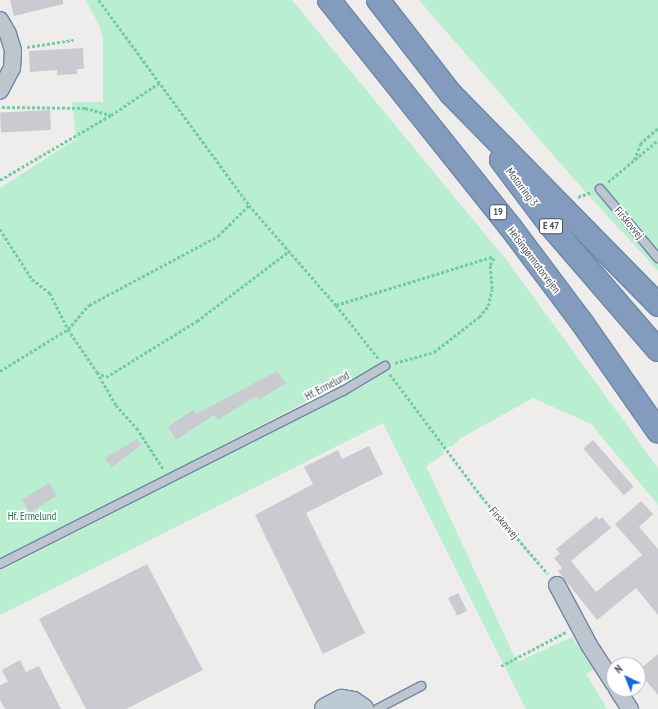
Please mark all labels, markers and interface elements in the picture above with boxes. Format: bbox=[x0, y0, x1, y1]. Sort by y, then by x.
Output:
street label: Motorring 3 bbox=[503, 165, 541, 209]
road number: 19 bbox=[489, 204, 507, 220]
street label: Firskovvej bbox=[612, 204, 646, 242]
road number: E 47 bbox=[539, 218, 563, 234]
street label: Helsingørmotorvejen bbox=[505, 224, 563, 296]
street label: Hf. Ermelund bbox=[302, 369, 352, 403]
street label: Firskovvej bbox=[487, 504, 521, 542]
park label: Hf. Ermelund bbox=[7, 509, 57, 523]
north arrow bbox=[606, 657, 646, 697]
text: N bbox=[612, 662, 625, 676]

